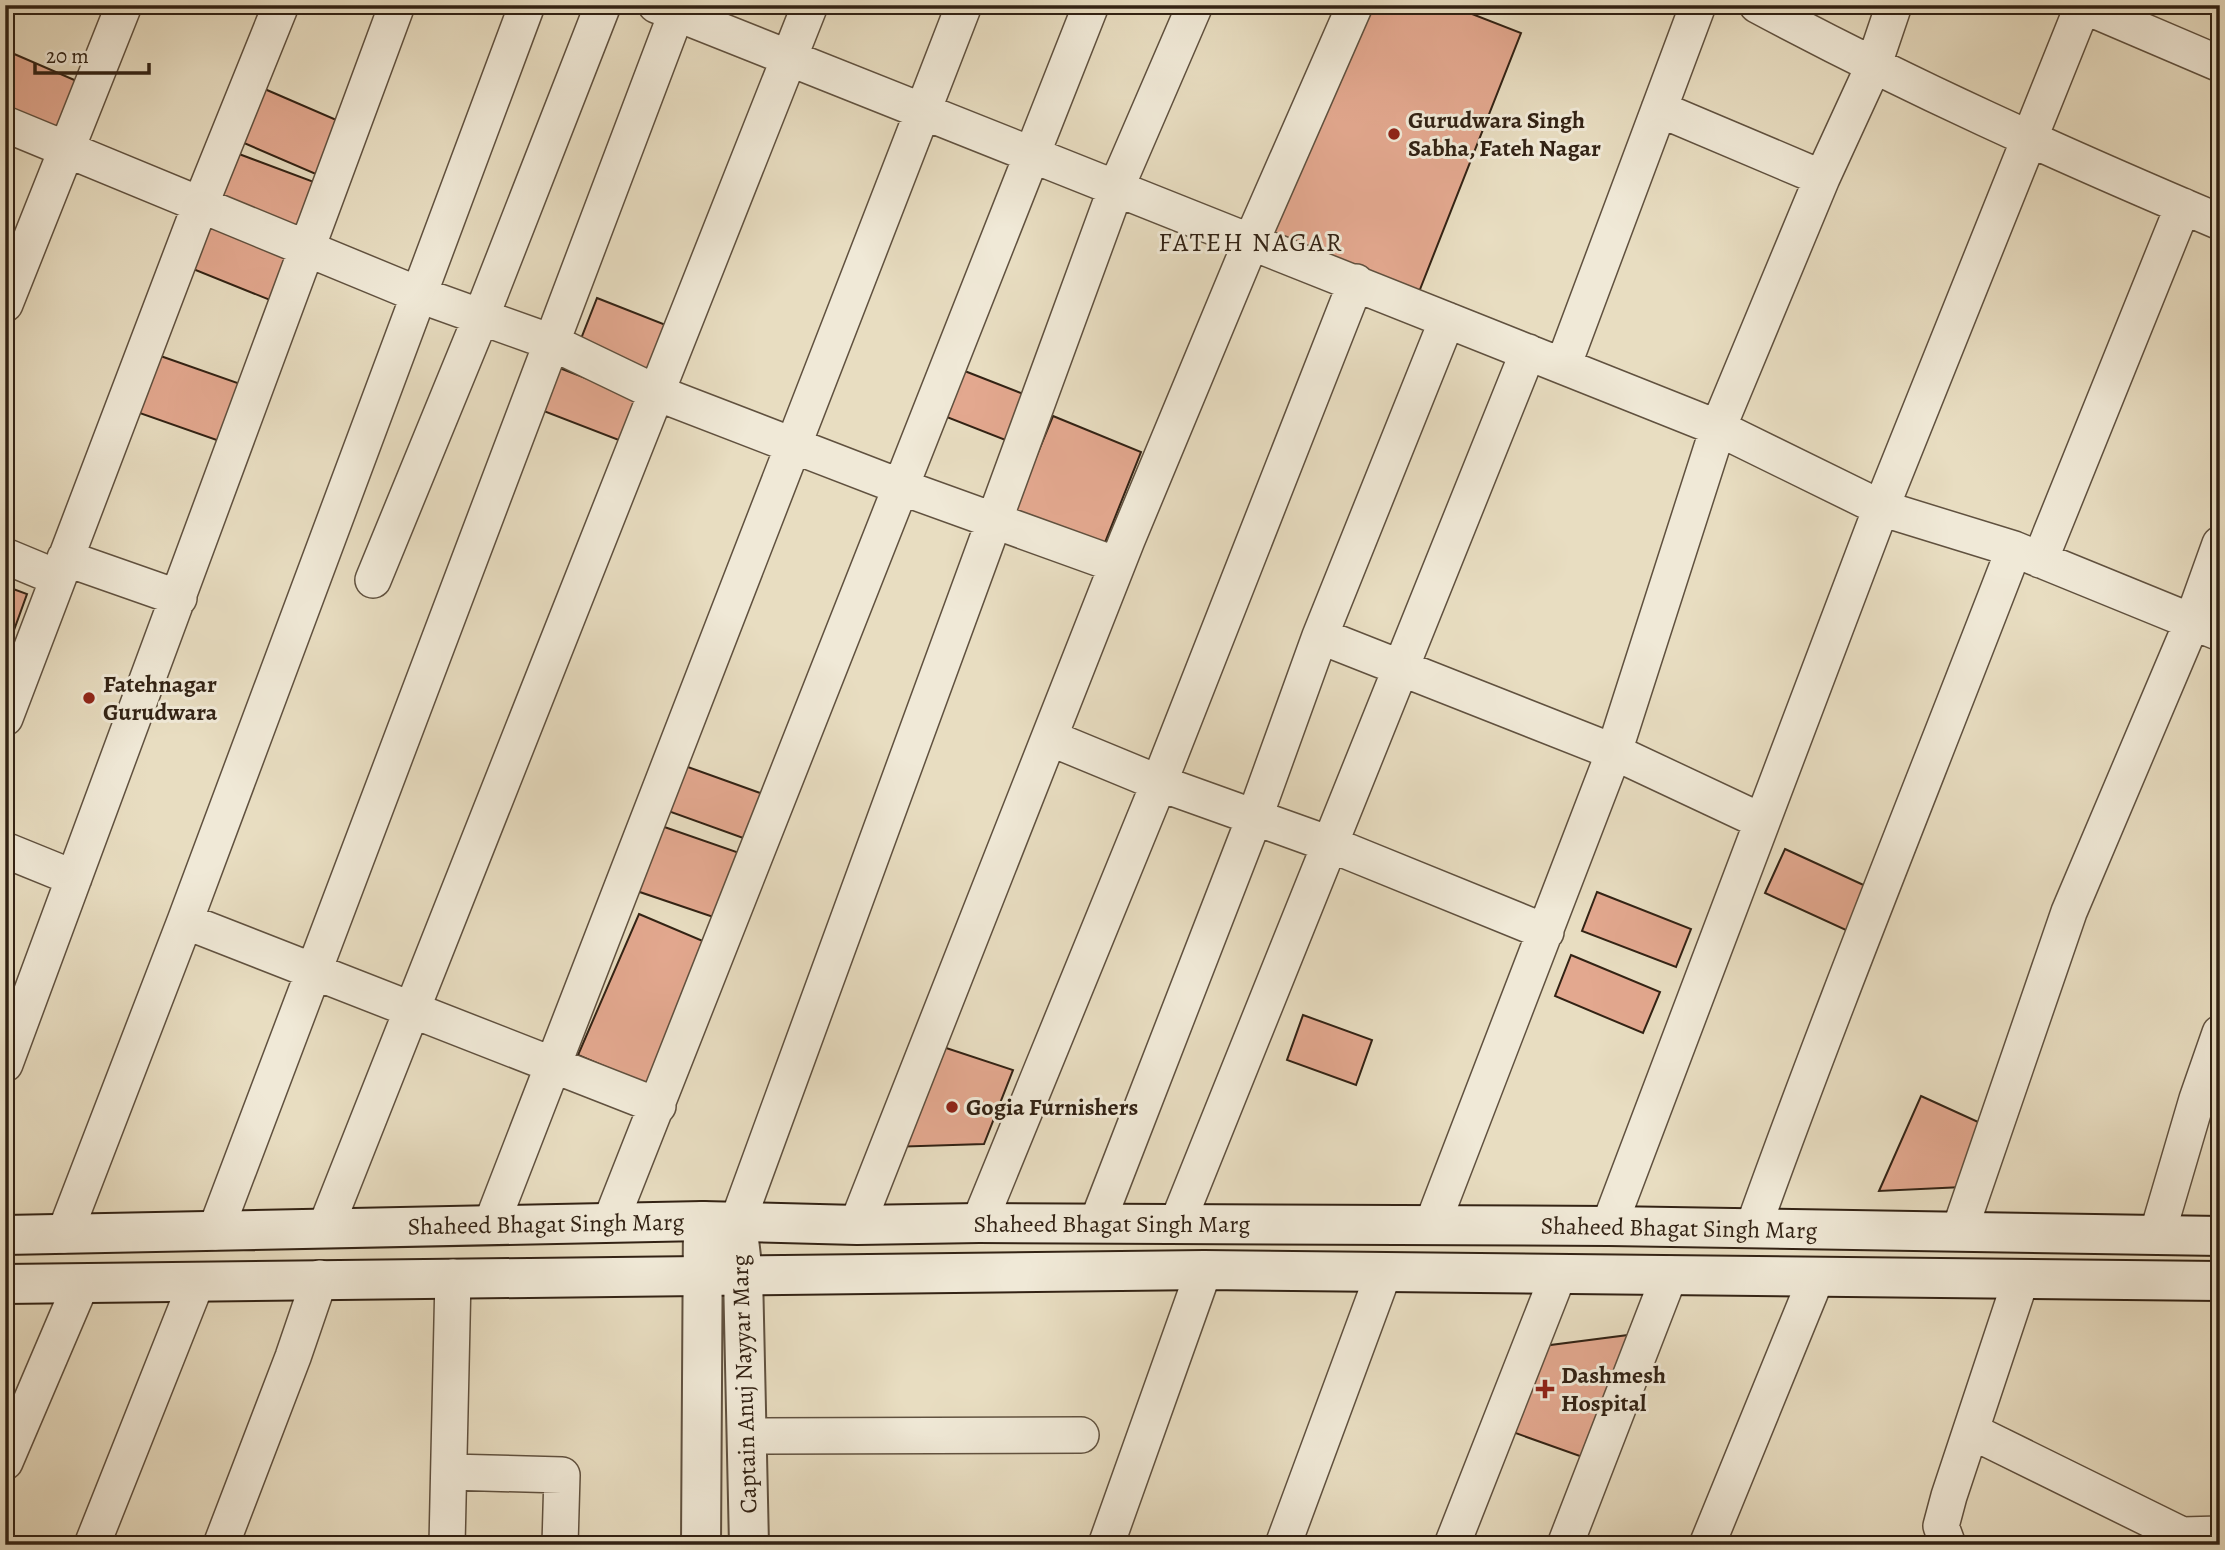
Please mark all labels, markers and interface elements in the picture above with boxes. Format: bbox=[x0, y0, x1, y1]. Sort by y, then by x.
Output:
scale bar bbox=[35, 32, 149, 76]
text: 20 m bbox=[46, 42, 89, 70]
place label: Gurudwara Singh Sabha, Fateh Nagar bbox=[1408, 104, 1601, 164]
marker: Gurudwara Singh Sabha, Fateh Nagar bbox=[1386, 126, 1402, 142]
district label: FATEH NAGAR bbox=[1158, 225, 1344, 260]
place label: Fatehnagar Gurudwara bbox=[103, 668, 218, 728]
marker: Fatehnagar Gurudwara bbox=[81, 690, 97, 706]
place label: Gogia Furnishers bbox=[966, 1091, 1138, 1123]
marker: Gogia Furnishers bbox=[944, 1099, 960, 1115]
street label: Shaheed Bhagat Singh Marg bbox=[407, 1206, 685, 1242]
street label: Shaheed Bhagat Singh Marg bbox=[974, 1208, 1250, 1240]
street label: Shaheed Bhagat Singh Marg bbox=[1540, 1210, 1818, 1246]
street label: Captain Anuj Nayyar Marg bbox=[723, 1254, 765, 1514]
place label: Dashmesh Hospital bbox=[1561, 1359, 1666, 1419]
marker: Dashmesh Hospital bbox=[1535, 1379, 1555, 1399]

